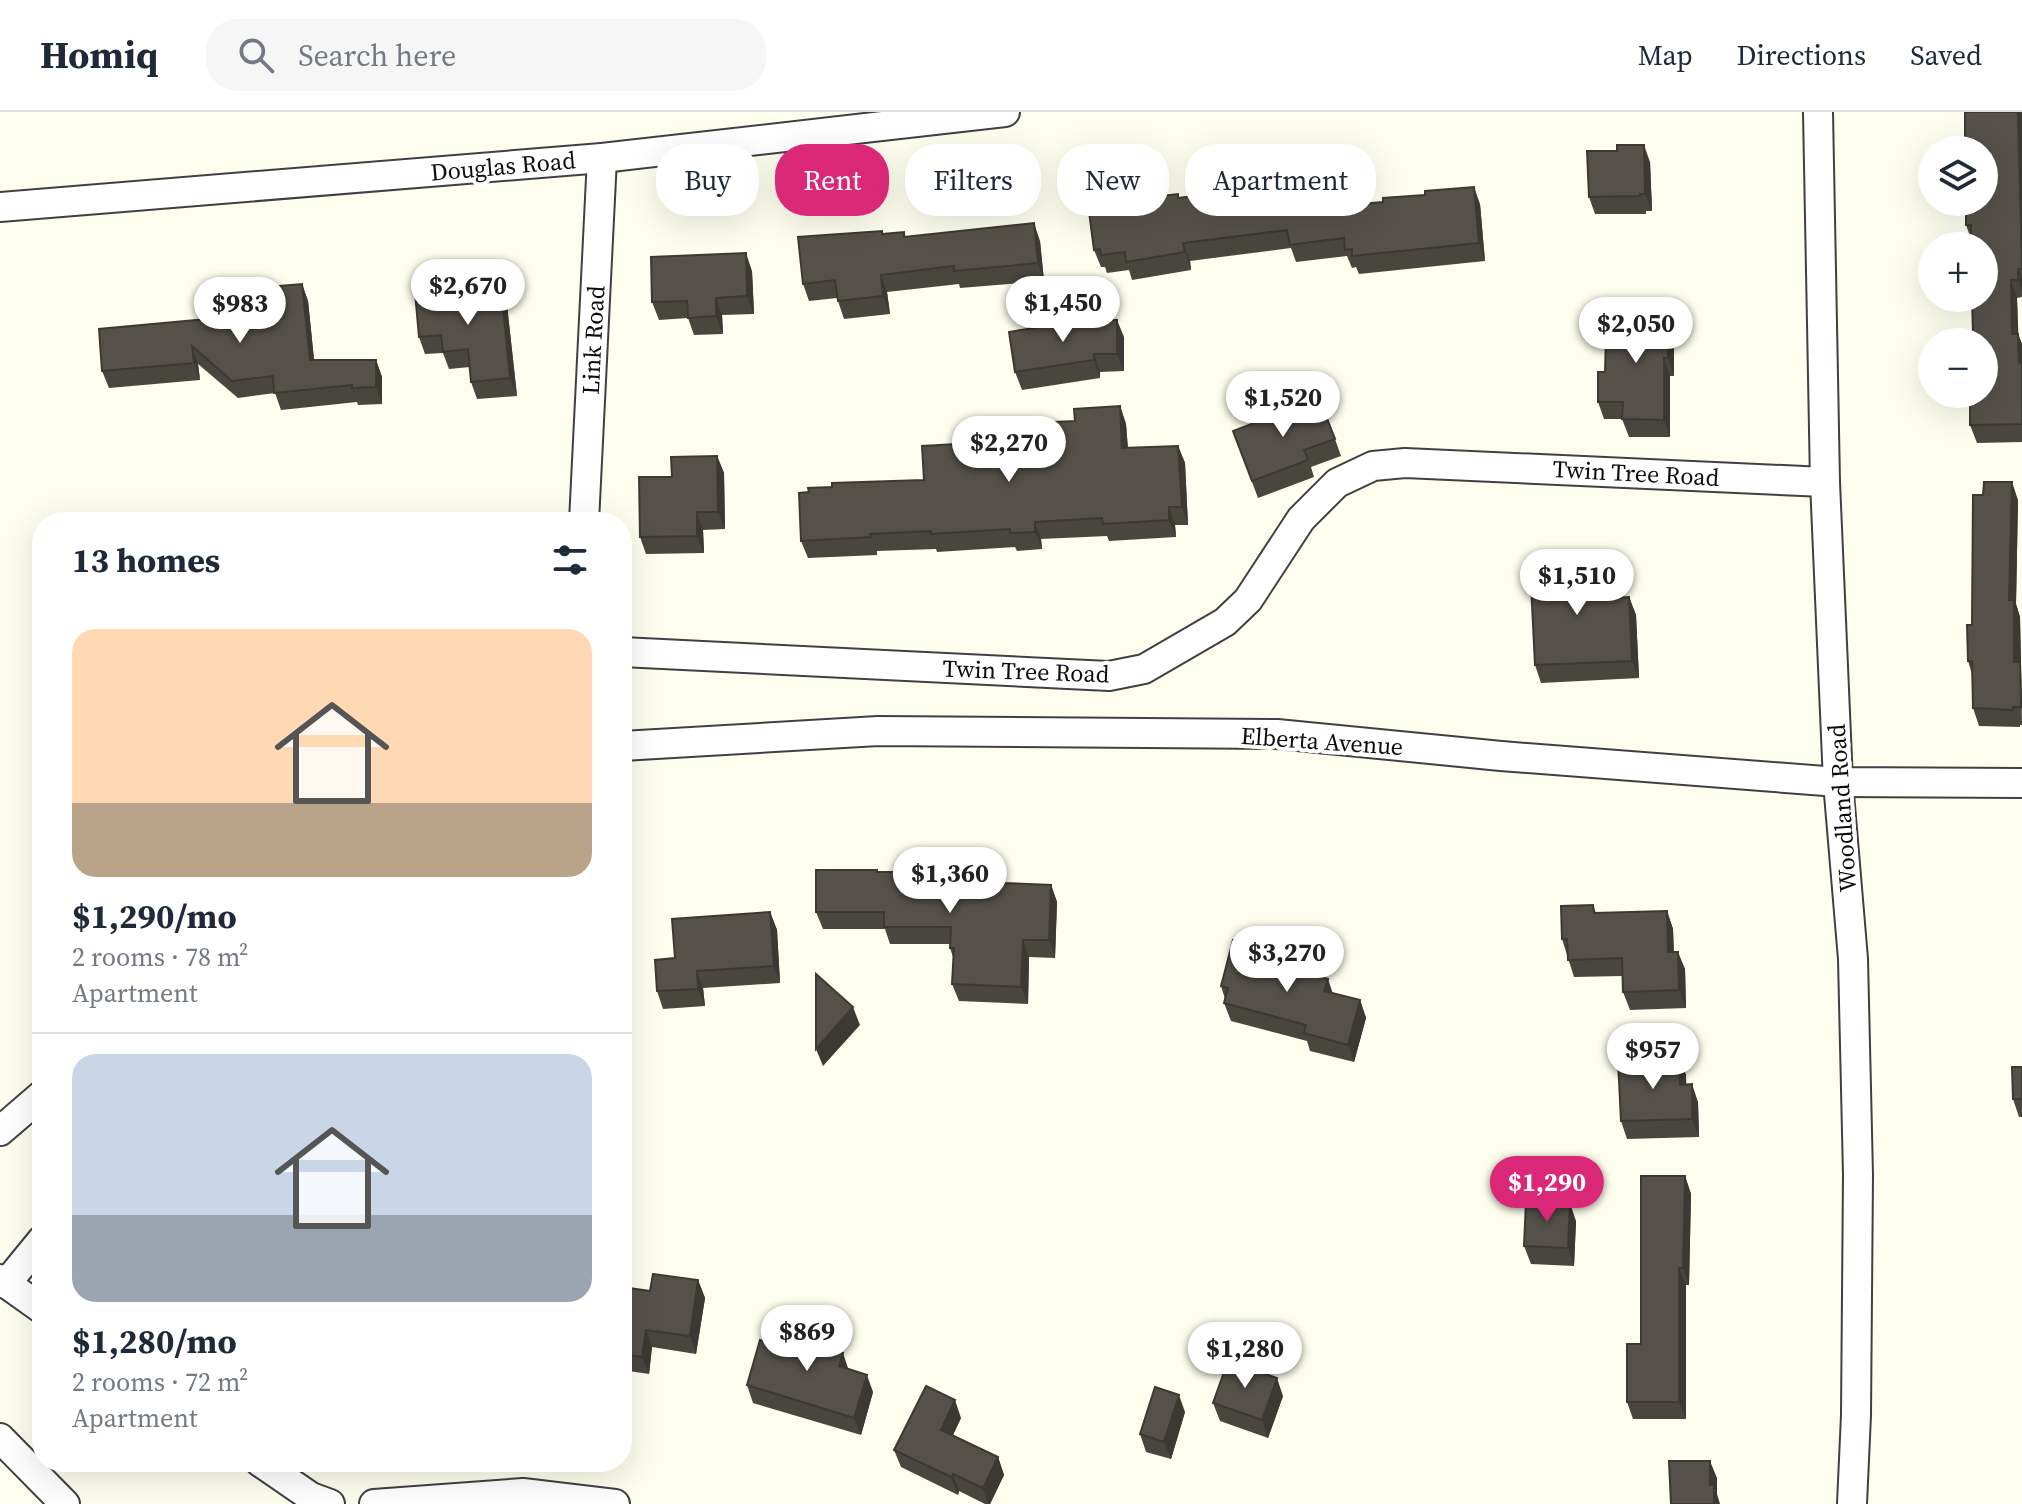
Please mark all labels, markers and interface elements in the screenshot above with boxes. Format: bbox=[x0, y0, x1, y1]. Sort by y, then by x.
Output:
search box bbox=[206, 19, 766, 91]
text: Homiq bbox=[40, 29, 158, 81]
icon: search bbox=[234, 33, 278, 77]
text: Search here bbox=[298, 35, 456, 76]
text: Map bbox=[1638, 36, 1693, 74]
text: Directions bbox=[1737, 36, 1866, 74]
text: Saved bbox=[1910, 36, 1982, 74]
map controls bbox=[1918, 136, 1998, 408]
button: layers bbox=[1918, 136, 1998, 216]
street label: Douglas Road bbox=[429, 143, 577, 189]
chip: Buy bbox=[656, 144, 759, 216]
chip: Rent bbox=[775, 144, 889, 216]
chip: Filters bbox=[905, 144, 1041, 216]
chip: New bbox=[1057, 144, 1169, 216]
chip: Apartment bbox=[1185, 144, 1376, 216]
button: + bbox=[1918, 232, 1998, 312]
pin: $2,670 bbox=[403, 259, 533, 327]
text: $2,670 bbox=[429, 267, 507, 303]
pin: $1,450 bbox=[998, 276, 1128, 344]
pin: $983 bbox=[193, 277, 287, 345]
street label: Link Road bbox=[574, 284, 612, 395]
text: $1,450 bbox=[1024, 284, 1102, 320]
text: $983 bbox=[212, 285, 268, 321]
pin: $2,050 bbox=[1571, 297, 1701, 365]
text: $2,050 bbox=[1597, 305, 1675, 341]
button: − bbox=[1918, 328, 1998, 408]
pin: $1,520 bbox=[1218, 371, 1348, 439]
text: $1,520 bbox=[1244, 379, 1322, 415]
pin: $2,270 bbox=[944, 416, 1074, 484]
text: $2,270 bbox=[970, 424, 1048, 460]
street label: Twin Tree Road bbox=[1552, 452, 1721, 494]
text: 13 homes bbox=[72, 537, 220, 583]
icon: filters bbox=[548, 538, 592, 582]
pin: $1,510 bbox=[1512, 549, 1642, 617]
text: $1,510 bbox=[1538, 557, 1616, 593]
street label: Twin Tree Road bbox=[942, 652, 1110, 690]
icon: home bbox=[260, 681, 404, 825]
street label: Elberta Avenue bbox=[1240, 719, 1404, 763]
street label: Woodland Road bbox=[1820, 722, 1864, 893]
pin: $1,360 bbox=[885, 847, 1015, 915]
text: $1,360 bbox=[911, 855, 989, 891]
text: $1,290/mo bbox=[72, 893, 237, 939]
pin: $3,270 bbox=[1222, 926, 1352, 994]
text: $3,270 bbox=[1248, 934, 1326, 970]
text: 2 rooms · 78 m² bbox=[72, 939, 248, 975]
text: Apartment bbox=[72, 975, 197, 1011]
pin: $957 bbox=[1606, 1023, 1700, 1091]
text: $957 bbox=[1625, 1031, 1681, 1067]
icon: home bbox=[260, 1106, 404, 1250]
pin: $1,290 bbox=[1482, 1156, 1612, 1224]
text: $1,290 bbox=[1508, 1164, 1586, 1200]
pin: $869 bbox=[760, 1305, 854, 1373]
text: $869 bbox=[779, 1313, 835, 1349]
text: $1,280/mo bbox=[72, 1318, 237, 1364]
pin: $1,280 bbox=[1180, 1322, 1310, 1390]
text: $1,280 bbox=[1206, 1330, 1284, 1366]
text: 2 rooms · 72 m² bbox=[72, 1364, 248, 1400]
text: Apartment bbox=[72, 1400, 197, 1436]

